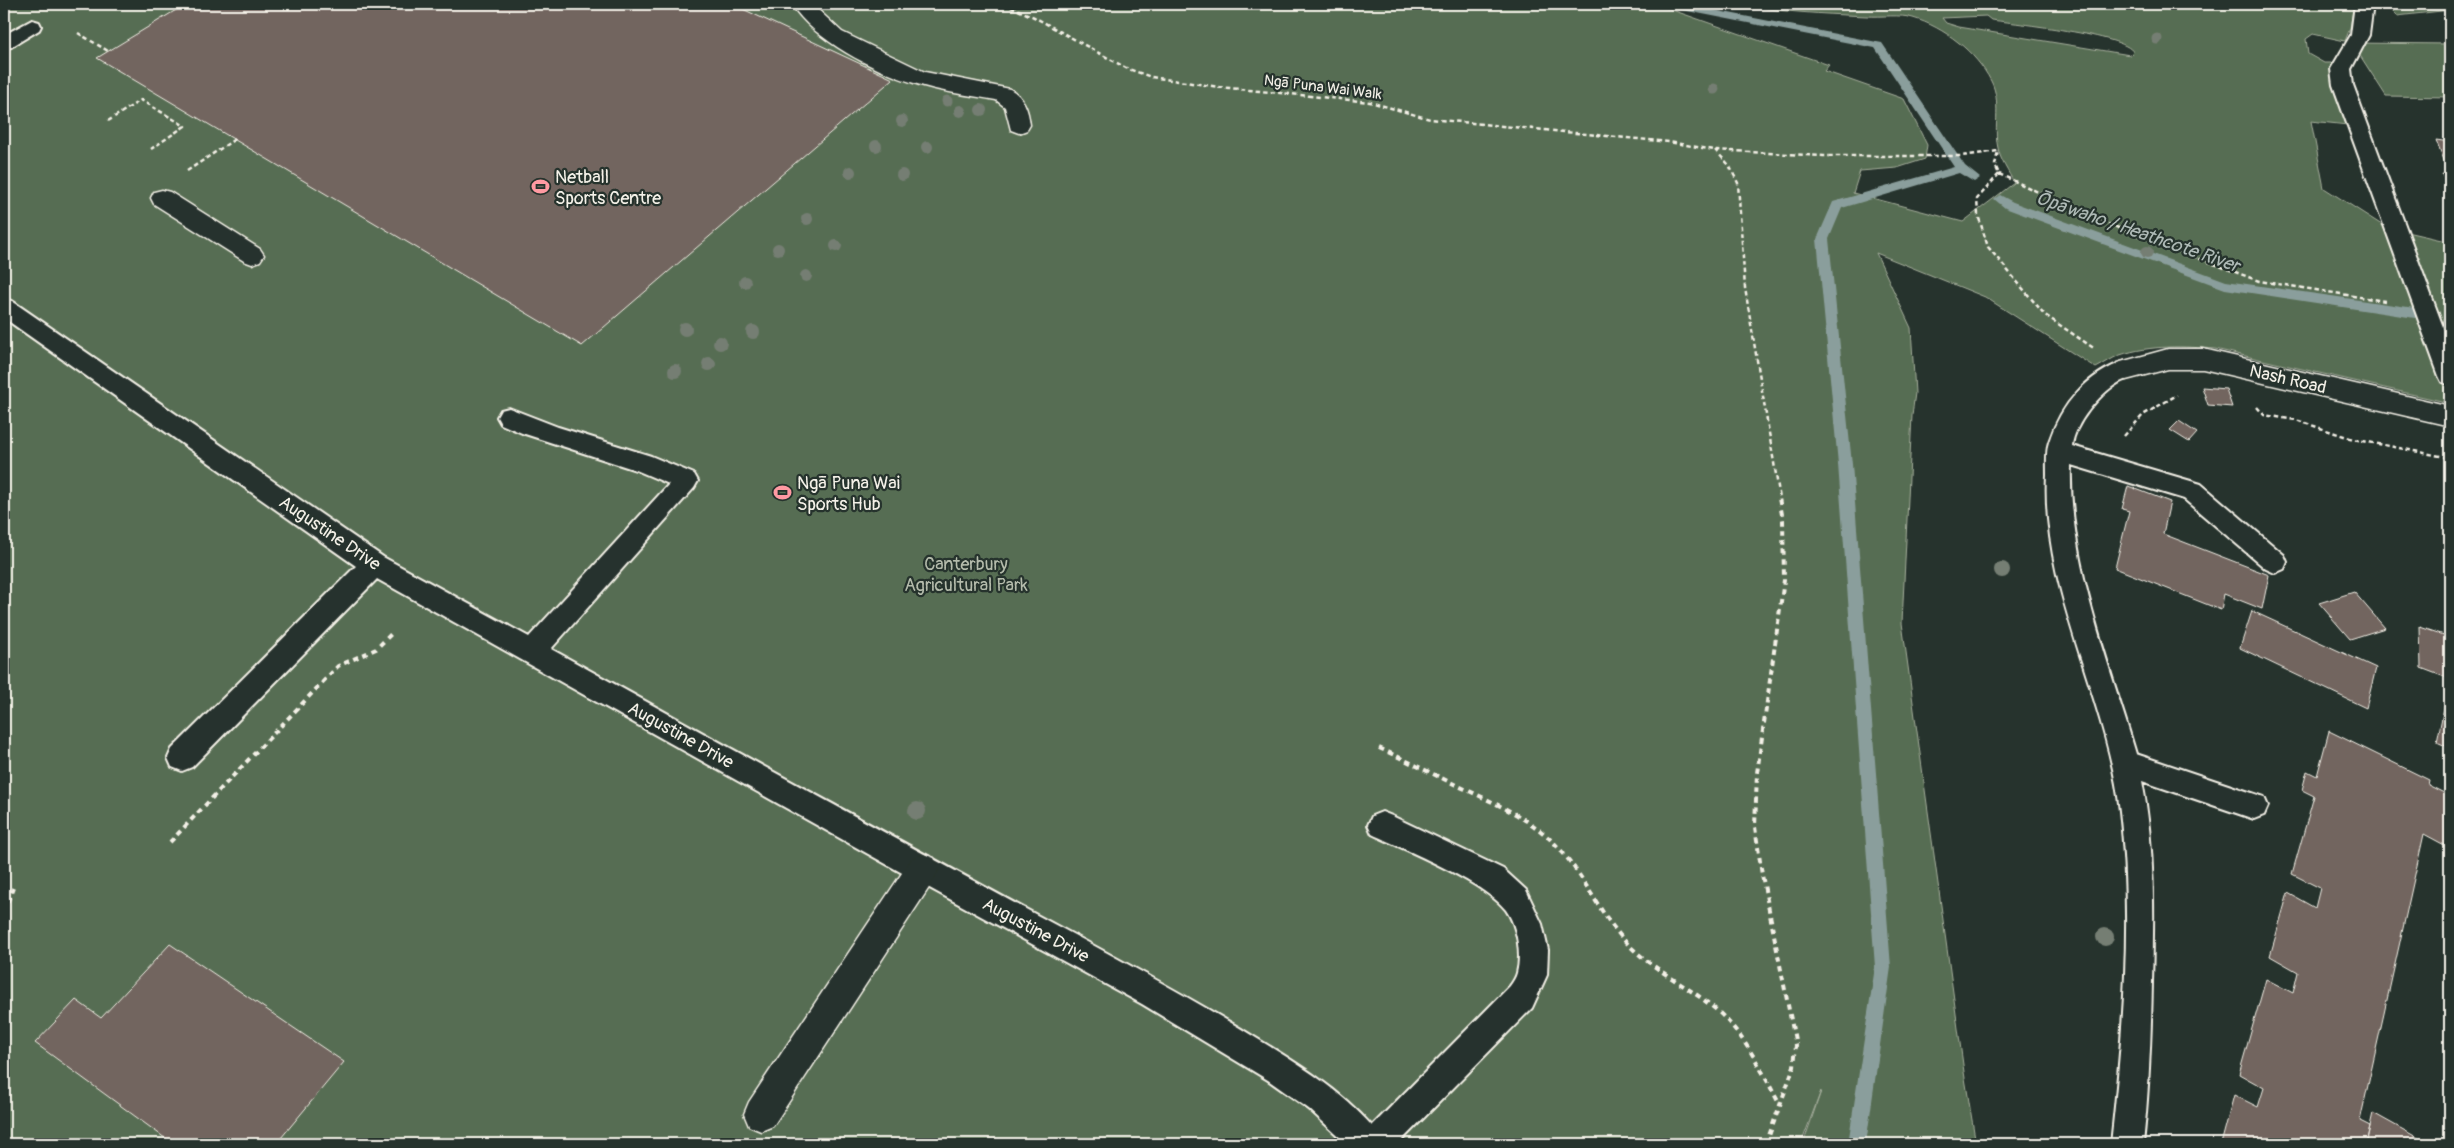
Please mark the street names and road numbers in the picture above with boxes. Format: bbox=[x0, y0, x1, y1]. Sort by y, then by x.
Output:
street label: Ngā Puna Wai Walk bbox=[1263, 71, 1384, 104]
street label: Nash Road bbox=[2247, 359, 2329, 399]
street label: Augustine Drive bbox=[274, 491, 385, 576]
street label: Augustine Drive bbox=[624, 697, 738, 774]
street label: Augustine Drive bbox=[978, 893, 1093, 968]

